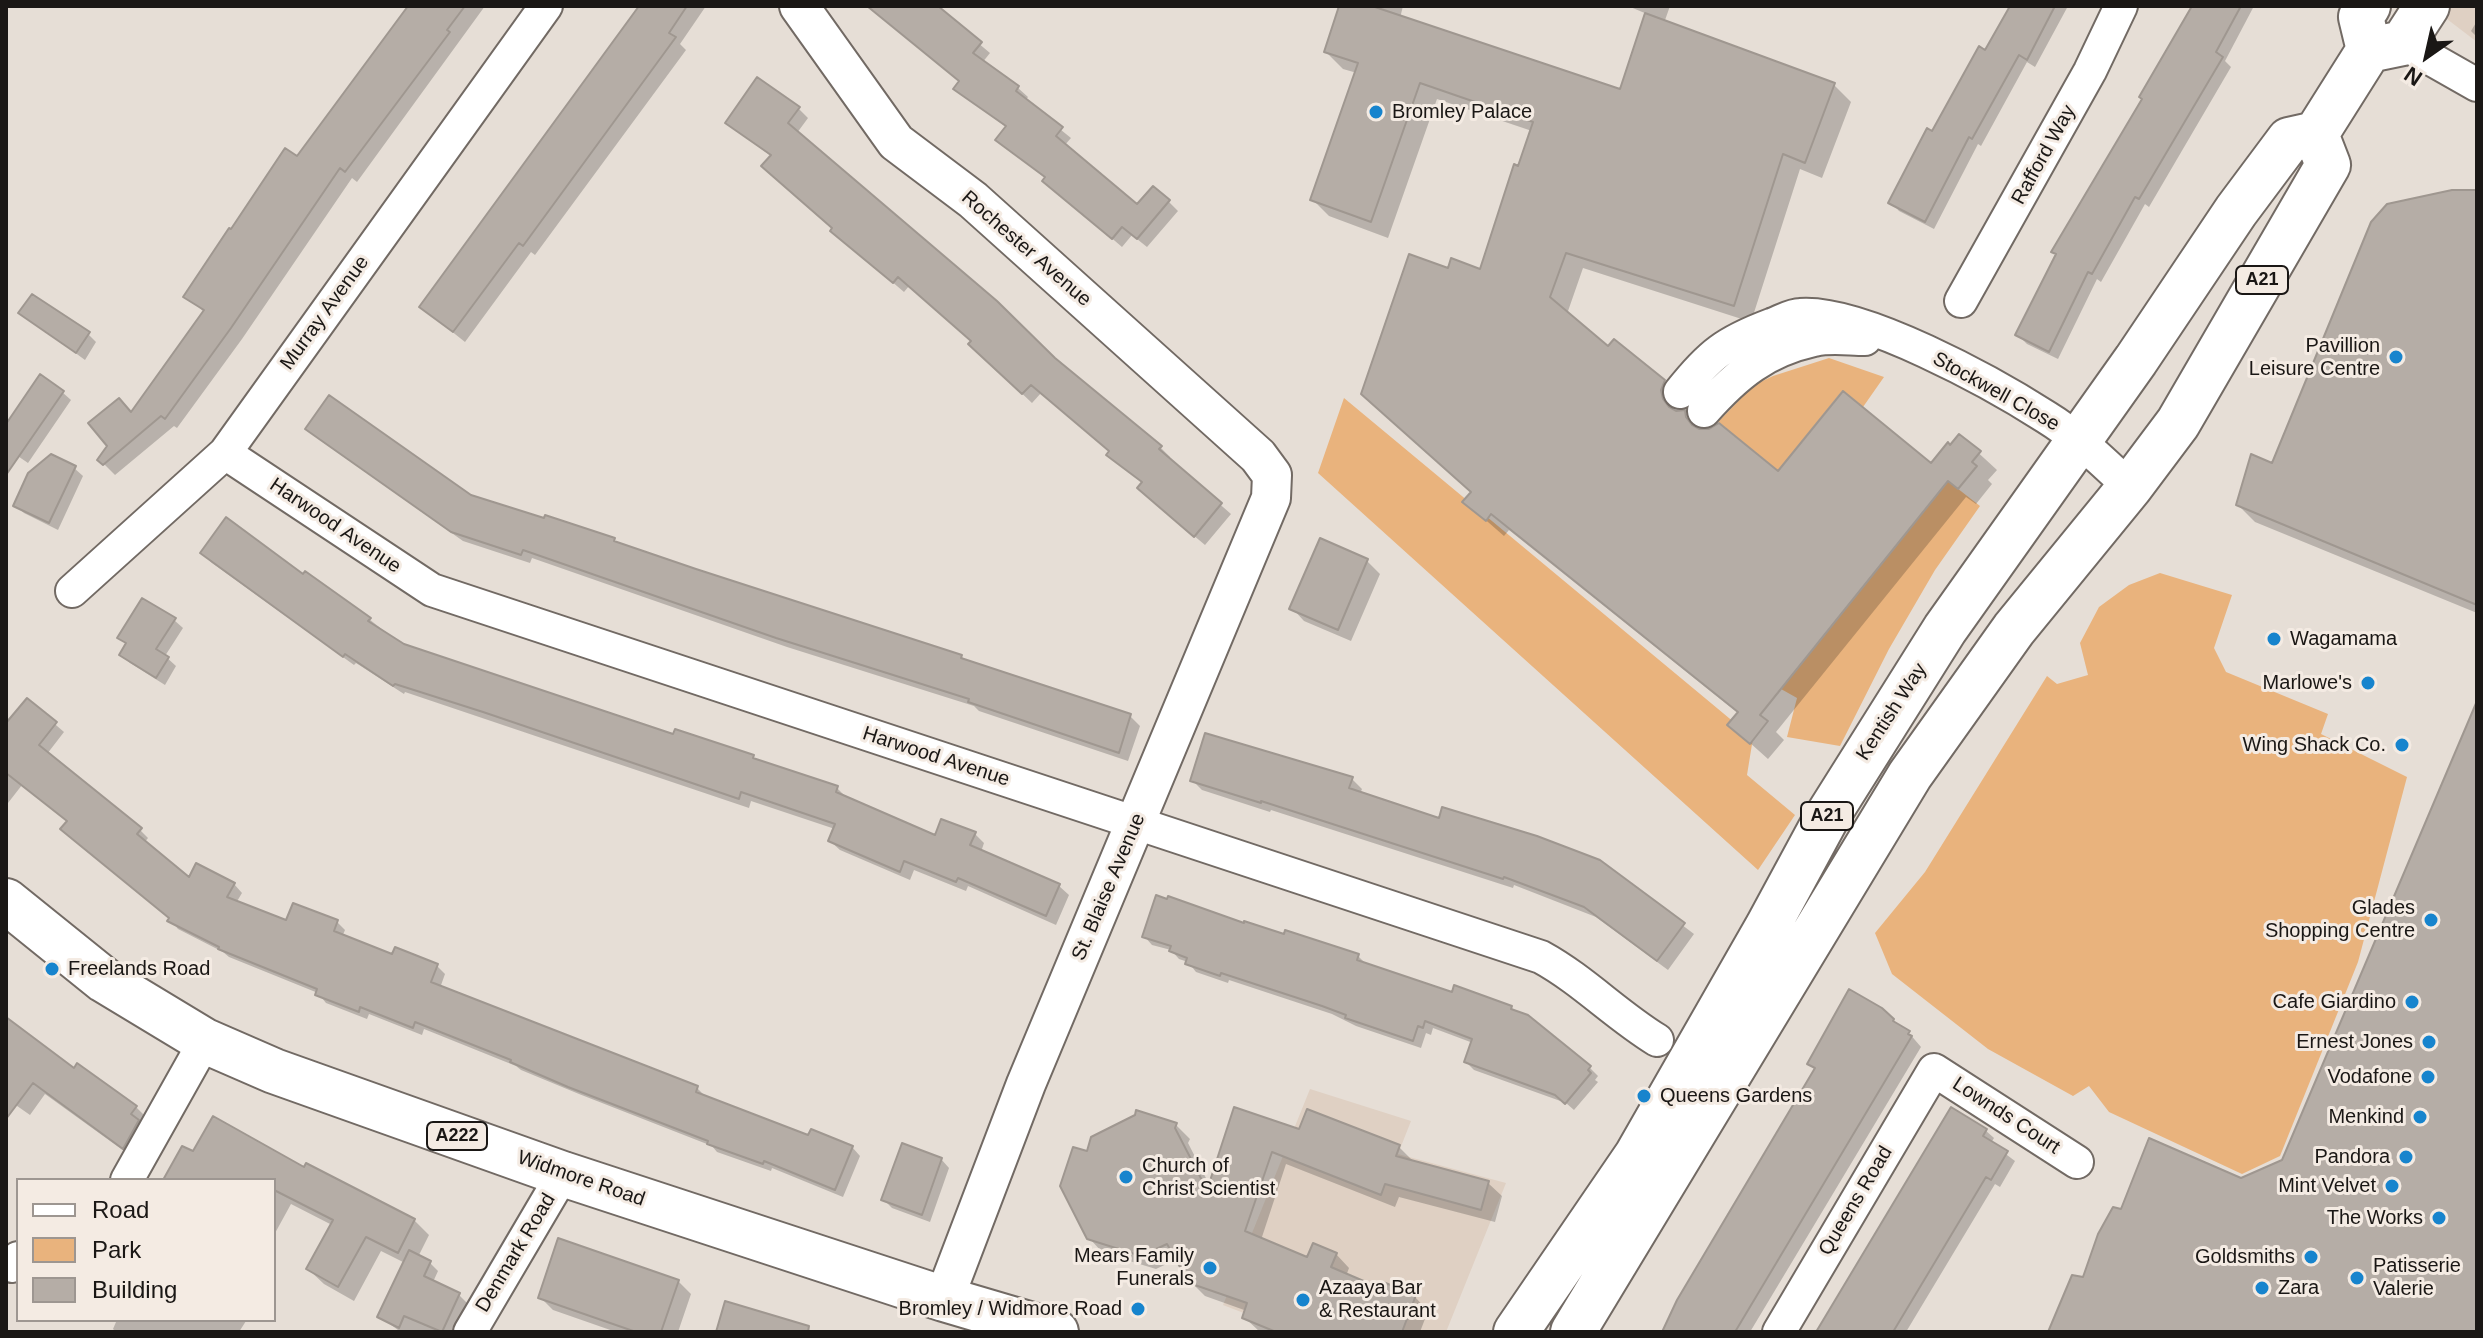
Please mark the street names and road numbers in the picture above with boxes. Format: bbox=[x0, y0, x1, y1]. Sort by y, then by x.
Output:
street label: Rafford Way bbox=[2007, 101, 2081, 209]
street label: Rochester Avenue bbox=[956, 186, 1096, 312]
street label: Murray Avenue bbox=[276, 251, 374, 375]
road number: A21 bbox=[2236, 266, 2288, 294]
street label: Stockwell Close bbox=[1928, 347, 2064, 437]
street label: Harwood Avenue bbox=[265, 473, 405, 579]
street label: Kentish Way bbox=[1852, 659, 1932, 765]
street label: Harwood Avenue bbox=[860, 722, 1012, 792]
road number: A21 bbox=[1801, 802, 1853, 830]
street label: St. Blaise Avenue bbox=[1067, 810, 1151, 964]
street label: Lownds Court bbox=[1948, 1072, 2064, 1160]
road number: A222 bbox=[427, 1122, 487, 1150]
street label: Queens Road bbox=[1814, 1142, 1898, 1260]
street label: Widmore Road bbox=[514, 1146, 648, 1212]
street label: Denmark Road bbox=[471, 1189, 561, 1317]

